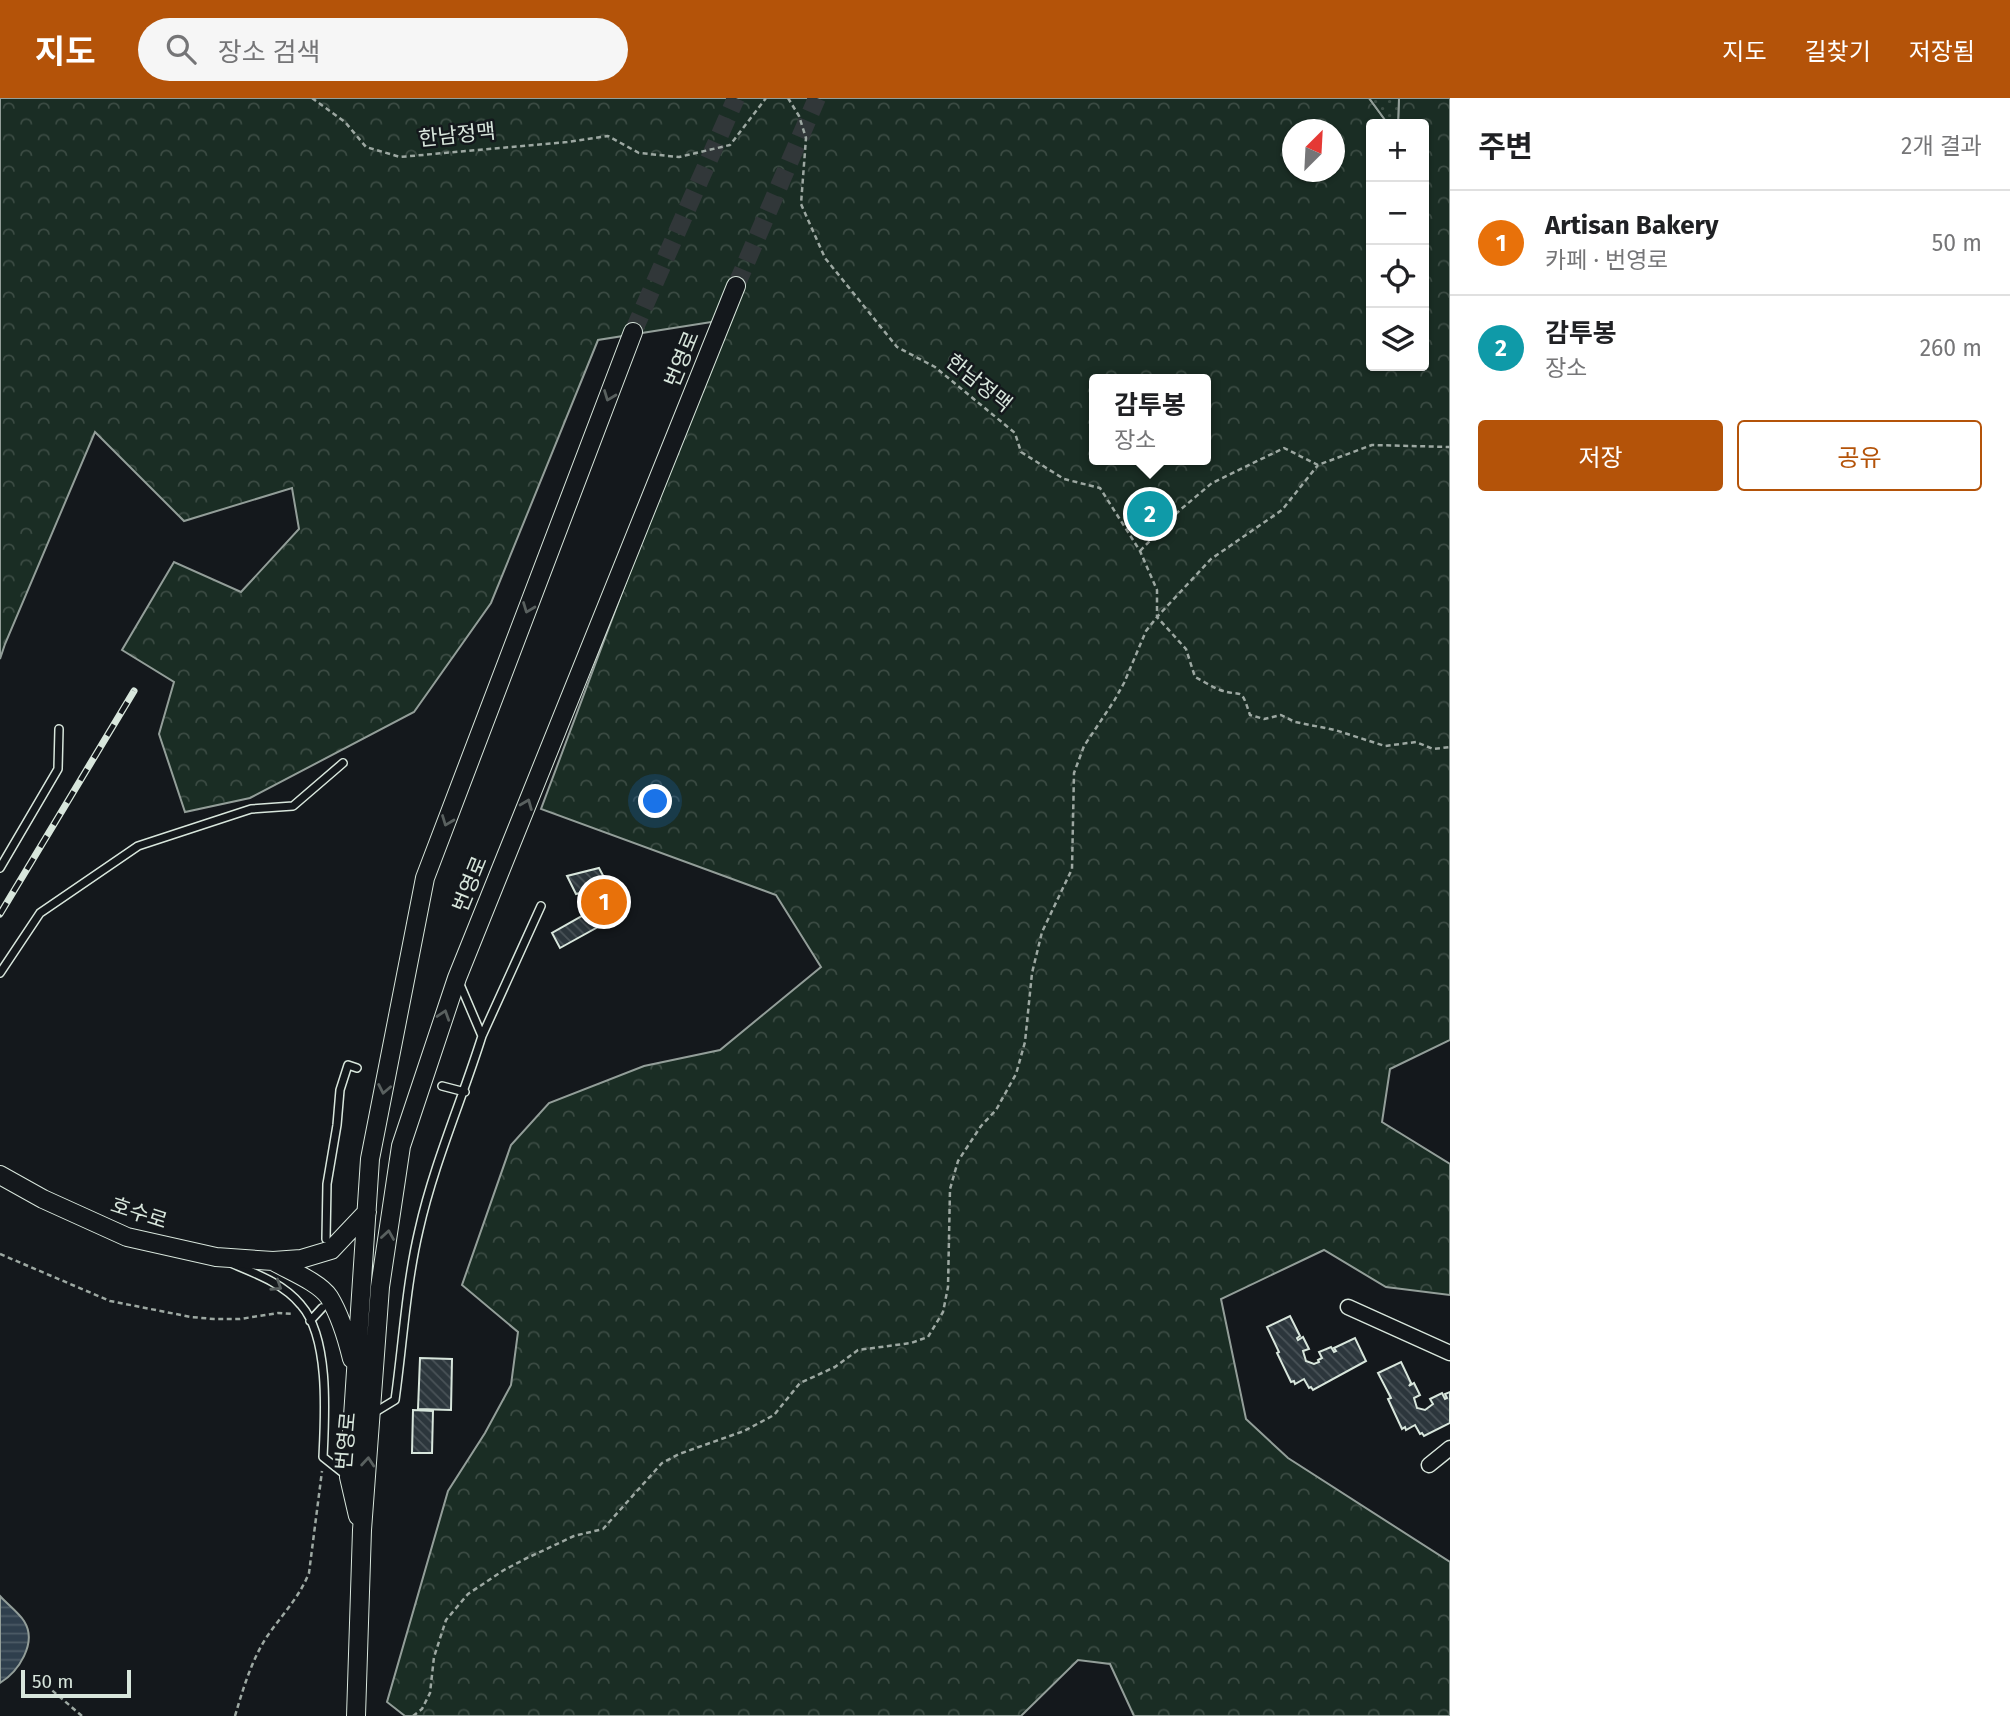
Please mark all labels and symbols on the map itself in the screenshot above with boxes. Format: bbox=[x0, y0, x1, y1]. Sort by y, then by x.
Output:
street label: 한남정맥 bbox=[417, 118, 497, 152]
north arrow bbox=[1282, 119, 1345, 182]
street label: 번영로 bbox=[659, 327, 705, 391]
street label: 한남정맥 bbox=[941, 349, 1017, 417]
one-way arrow bbox=[603, 389, 617, 401]
pin: 2 bbox=[1127, 488, 1173, 540]
one-way arrow bbox=[522, 602, 536, 614]
your location bbox=[638, 784, 672, 818]
one-way arrow bbox=[519, 798, 533, 811]
one-way arrow bbox=[441, 814, 455, 826]
street label: 번영로 bbox=[447, 852, 493, 916]
pin: 1 bbox=[581, 876, 627, 928]
one-way arrow bbox=[436, 1010, 450, 1022]
one-way arrow bbox=[377, 1083, 392, 1095]
street label: 호수로 bbox=[107, 1192, 171, 1234]
one-way arrow bbox=[380, 1229, 395, 1241]
one-way arrow bbox=[270, 1278, 283, 1291]
street label: 번영로 bbox=[331, 1411, 361, 1471]
one-way arrow bbox=[360, 1456, 375, 1467]
scale bar bbox=[21, 1667, 131, 1699]

